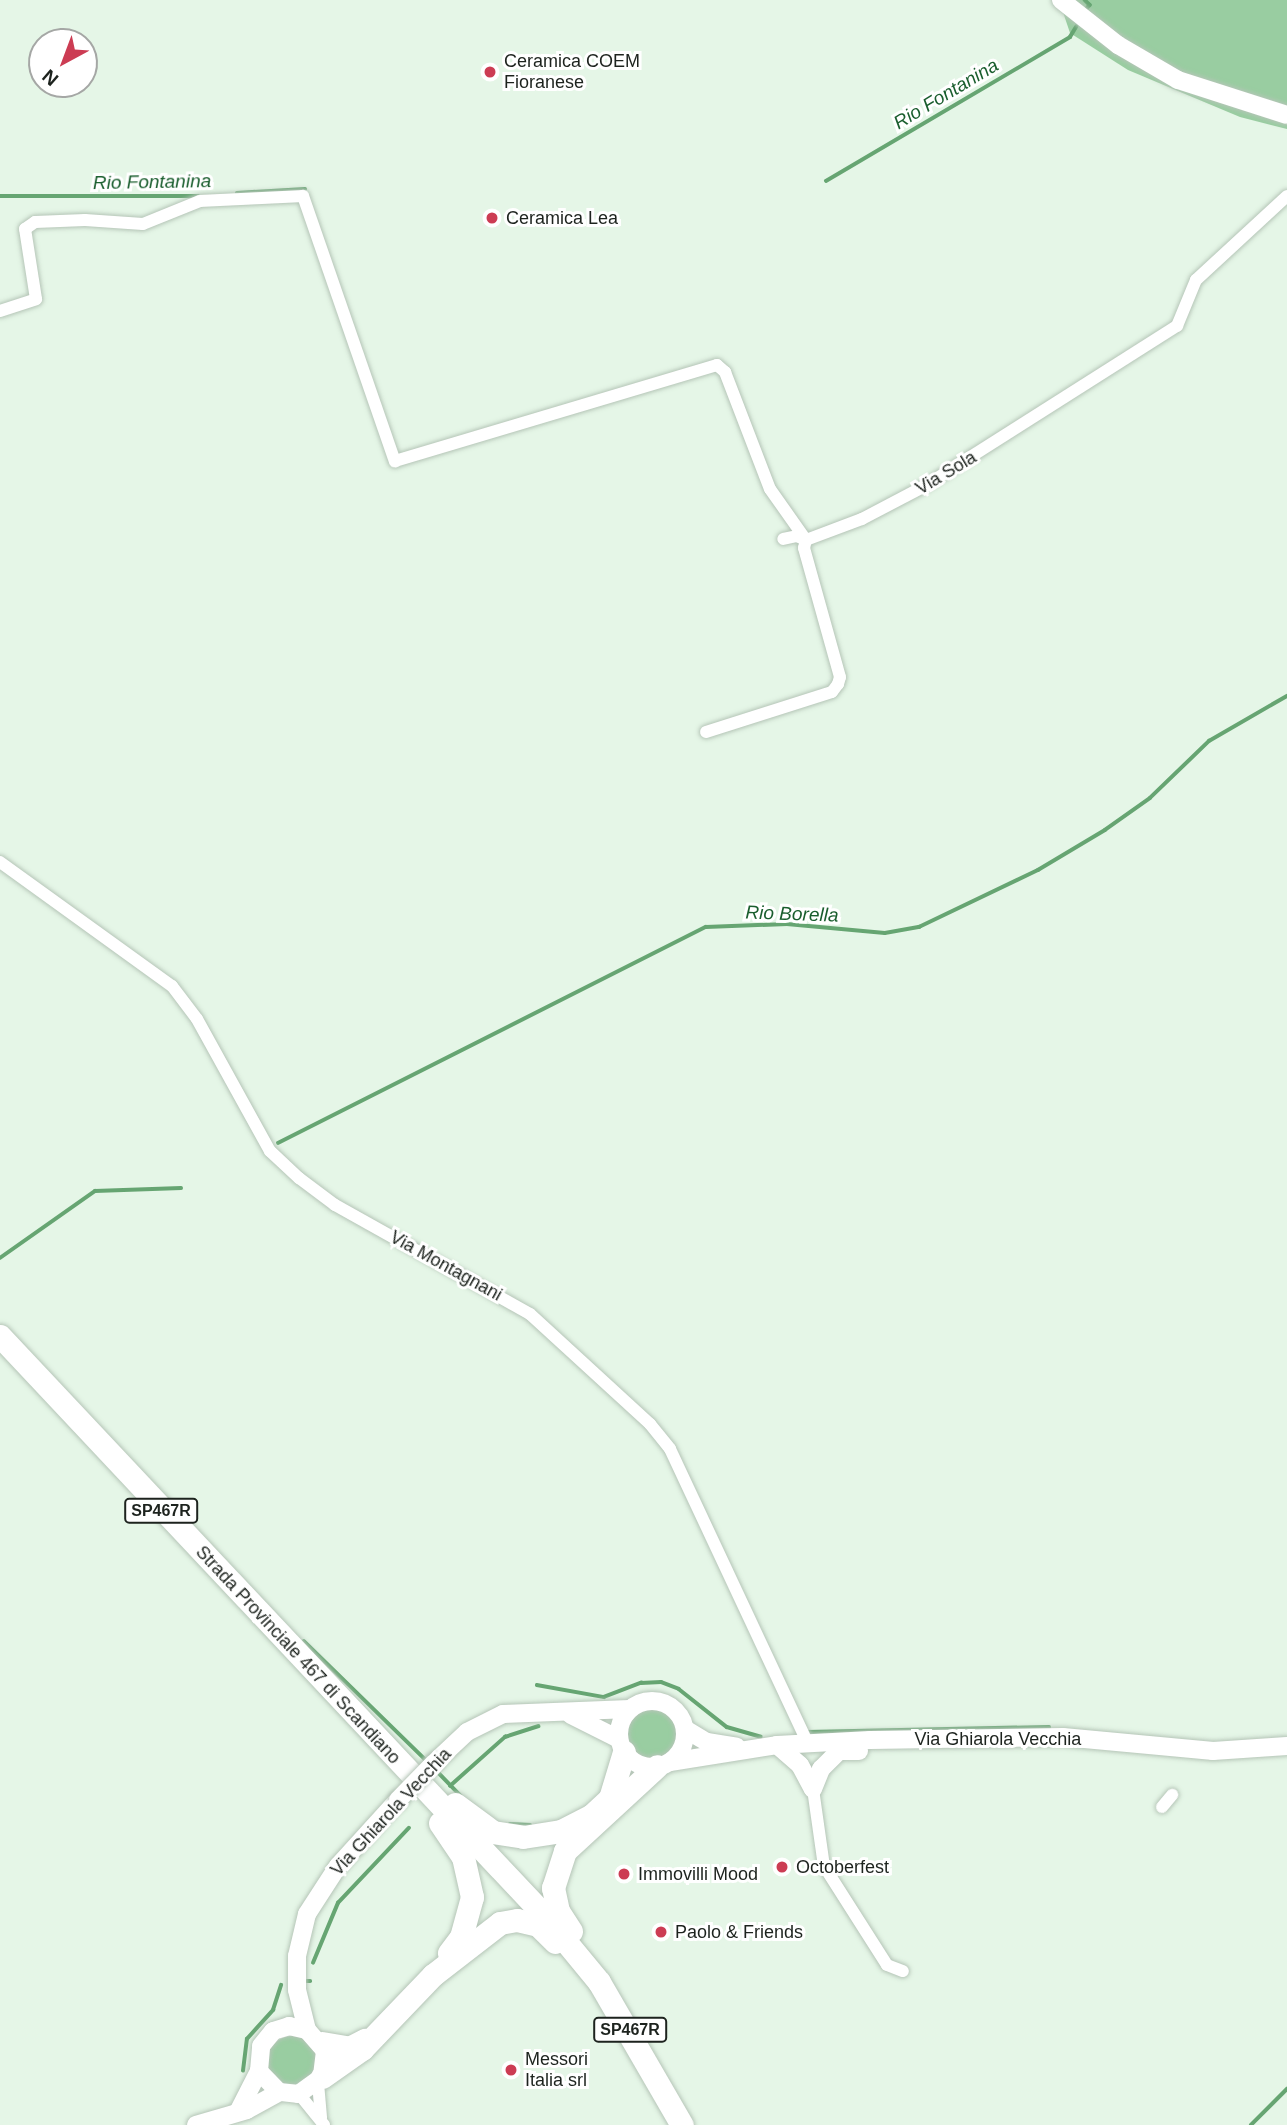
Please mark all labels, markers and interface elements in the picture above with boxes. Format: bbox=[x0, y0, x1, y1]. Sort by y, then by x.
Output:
north arrow bbox=[28, 28, 98, 98]
place label: Ceramica COEM Fioranese bbox=[504, 51, 640, 94]
water label: Rio Fontanina bbox=[889, 54, 1003, 134]
marker: Ceramica COEM Fioranese bbox=[482, 64, 498, 80]
text: N bbox=[38, 65, 62, 90]
water label: Rio Fontanina bbox=[93, 170, 211, 194]
place label: Ceramica Lea bbox=[506, 207, 618, 229]
marker: Ceramica Lea bbox=[484, 210, 500, 226]
street label: Via Sola bbox=[912, 447, 980, 499]
water label: Rio Borella bbox=[745, 901, 839, 927]
street label: Via Montagnani bbox=[386, 1226, 506, 1306]
road number: SP467R bbox=[122, 1498, 200, 1524]
street label: Strada Provinciale 467 di Scandiano bbox=[191, 1542, 405, 1768]
street label: Via Ghiarola Vecchia bbox=[915, 1728, 1081, 1750]
street label: Via Ghiarola Vecchia bbox=[326, 1744, 456, 1880]
place label: Octoberfest bbox=[796, 1856, 889, 1878]
marker: Octoberfest bbox=[774, 1859, 790, 1875]
place label: Immovilli Mood bbox=[638, 1863, 758, 1885]
marker: Immovilli Mood bbox=[616, 1866, 632, 1882]
place label: Paolo & Friends bbox=[675, 1921, 803, 1943]
marker: Paolo & Friends bbox=[653, 1924, 669, 1940]
road number: SP467R bbox=[592, 2018, 668, 2042]
place label: Messori Italia srl bbox=[525, 2049, 588, 2092]
marker: Messori Italia srl bbox=[503, 2062, 519, 2078]

